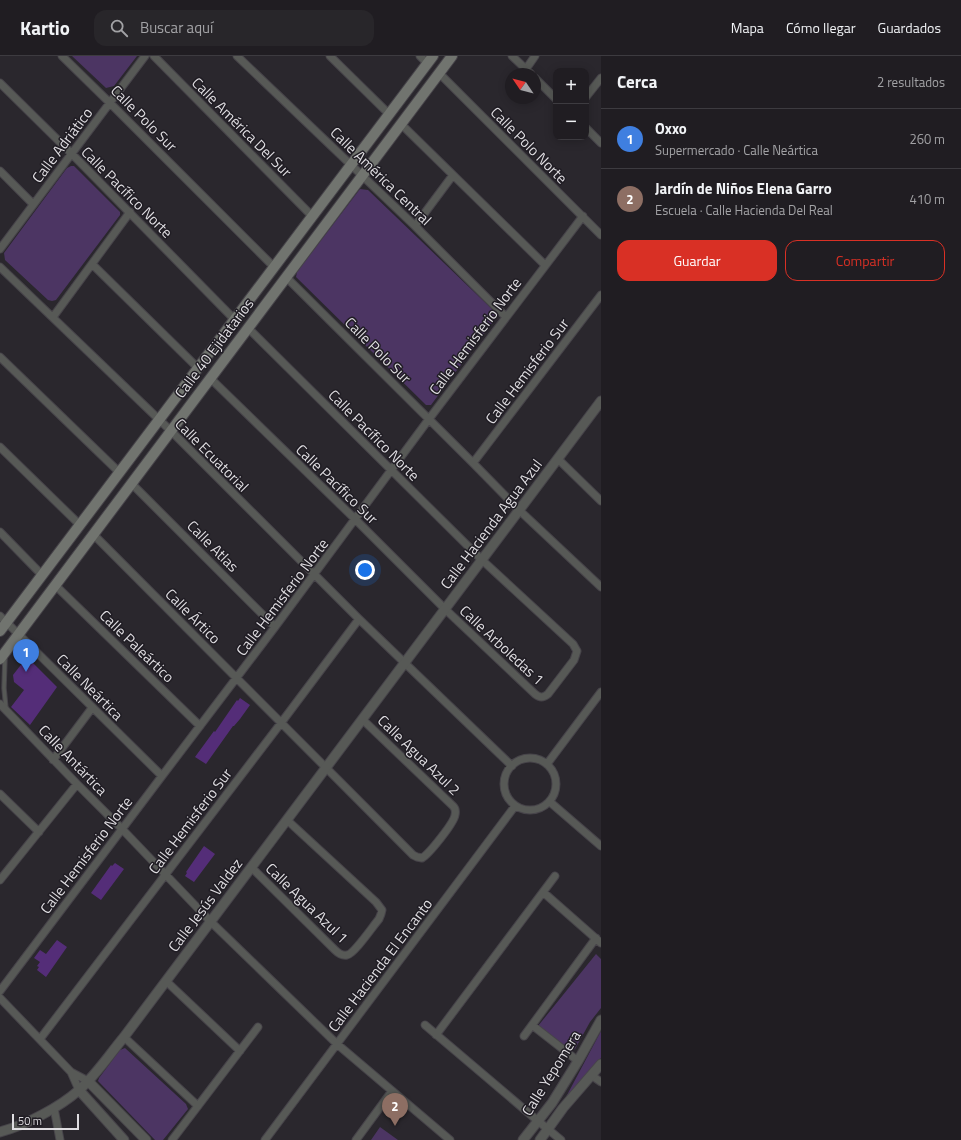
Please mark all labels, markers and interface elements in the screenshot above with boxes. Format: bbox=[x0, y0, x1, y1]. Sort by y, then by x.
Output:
search box bbox=[94, 10, 374, 46]
text: Kartio bbox=[20, 13, 70, 42]
text: Buscar aquí bbox=[140, 16, 213, 39]
icon: search bbox=[108, 17, 130, 39]
text: Mapa bbox=[731, 17, 764, 38]
text: Cómo llegar bbox=[786, 17, 856, 38]
text: Guardados bbox=[878, 17, 941, 38]
north arrow bbox=[505, 68, 541, 104]
map controls bbox=[553, 68, 589, 140]
button: + bbox=[553, 68, 589, 104]
text: Cerca bbox=[617, 69, 657, 95]
street label: Calle América Del Sur bbox=[187, 72, 297, 182]
text: 2 resultados bbox=[877, 72, 945, 92]
street label: Calle Polo Sur bbox=[105, 79, 183, 157]
street label: Calle Polo Norte bbox=[485, 101, 573, 189]
street label: Calle Adriático bbox=[26, 102, 98, 188]
button: − bbox=[553, 104, 589, 140]
text: Oxxo bbox=[655, 117, 687, 140]
street label: Calle América Central bbox=[325, 121, 437, 231]
text: 1 bbox=[626, 129, 634, 149]
text: 260 m bbox=[909, 129, 945, 149]
text: Supermercado · Calle Neártica bbox=[655, 140, 818, 160]
street label: Calle Pacífico Norte bbox=[76, 141, 178, 243]
text: Jardín de Niños Elena Garro bbox=[655, 177, 832, 200]
text: 2 bbox=[626, 189, 634, 209]
text: 410 m bbox=[909, 189, 945, 209]
text: Escuela · Calle Hacienda Del Real bbox=[655, 200, 833, 220]
button: Guardar bbox=[617, 240, 777, 281]
button: Compartir bbox=[785, 240, 945, 281]
street label: Calle Hemisferio Norte bbox=[423, 272, 527, 400]
street label: Calle 40 Ejidatarios bbox=[169, 293, 259, 403]
street label: Calle Polo Sur bbox=[339, 311, 417, 389]
street label: Calle Hemisferio Sur bbox=[480, 313, 574, 429]
street label: Calle Pacífico Norte bbox=[323, 384, 425, 486]
street label: Calle Ecuatorial bbox=[170, 413, 254, 497]
street label: Calle Pacífico Sur bbox=[291, 439, 383, 529]
street label: Calle Hacienda Agua Azul bbox=[434, 454, 548, 594]
street label: Calle Atlas bbox=[182, 515, 244, 577]
street label: Calle Hemisferio Norte bbox=[230, 533, 334, 661]
your location bbox=[355, 560, 375, 580]
street label: Calle Ártico bbox=[160, 583, 226, 649]
street label: Calle Arboledas 1 bbox=[454, 600, 550, 690]
street label: Calle Paleártico bbox=[94, 604, 180, 688]
pin: 1 bbox=[13, 639, 39, 672]
street label: Calle Neártica bbox=[51, 648, 129, 726]
street label: Calle Agua Azul 2 bbox=[372, 709, 466, 801]
street label: Calle Antártica bbox=[33, 719, 113, 801]
street label: Calle Hemisferio Sur bbox=[143, 763, 237, 879]
street label: Calle Hemisferio Norte bbox=[34, 791, 138, 919]
street label: Calle Jesús Valdez bbox=[162, 853, 248, 957]
street label: Calle Agua Azul 1 bbox=[260, 857, 354, 949]
street label: Calle Hacienda El Encanto bbox=[322, 893, 438, 1037]
street label: Calle Yepomera bbox=[516, 1025, 587, 1120]
pin: 2 bbox=[382, 1093, 408, 1126]
scale bar bbox=[12, 1112, 79, 1131]
text: 50 m bbox=[18, 1113, 42, 1129]

